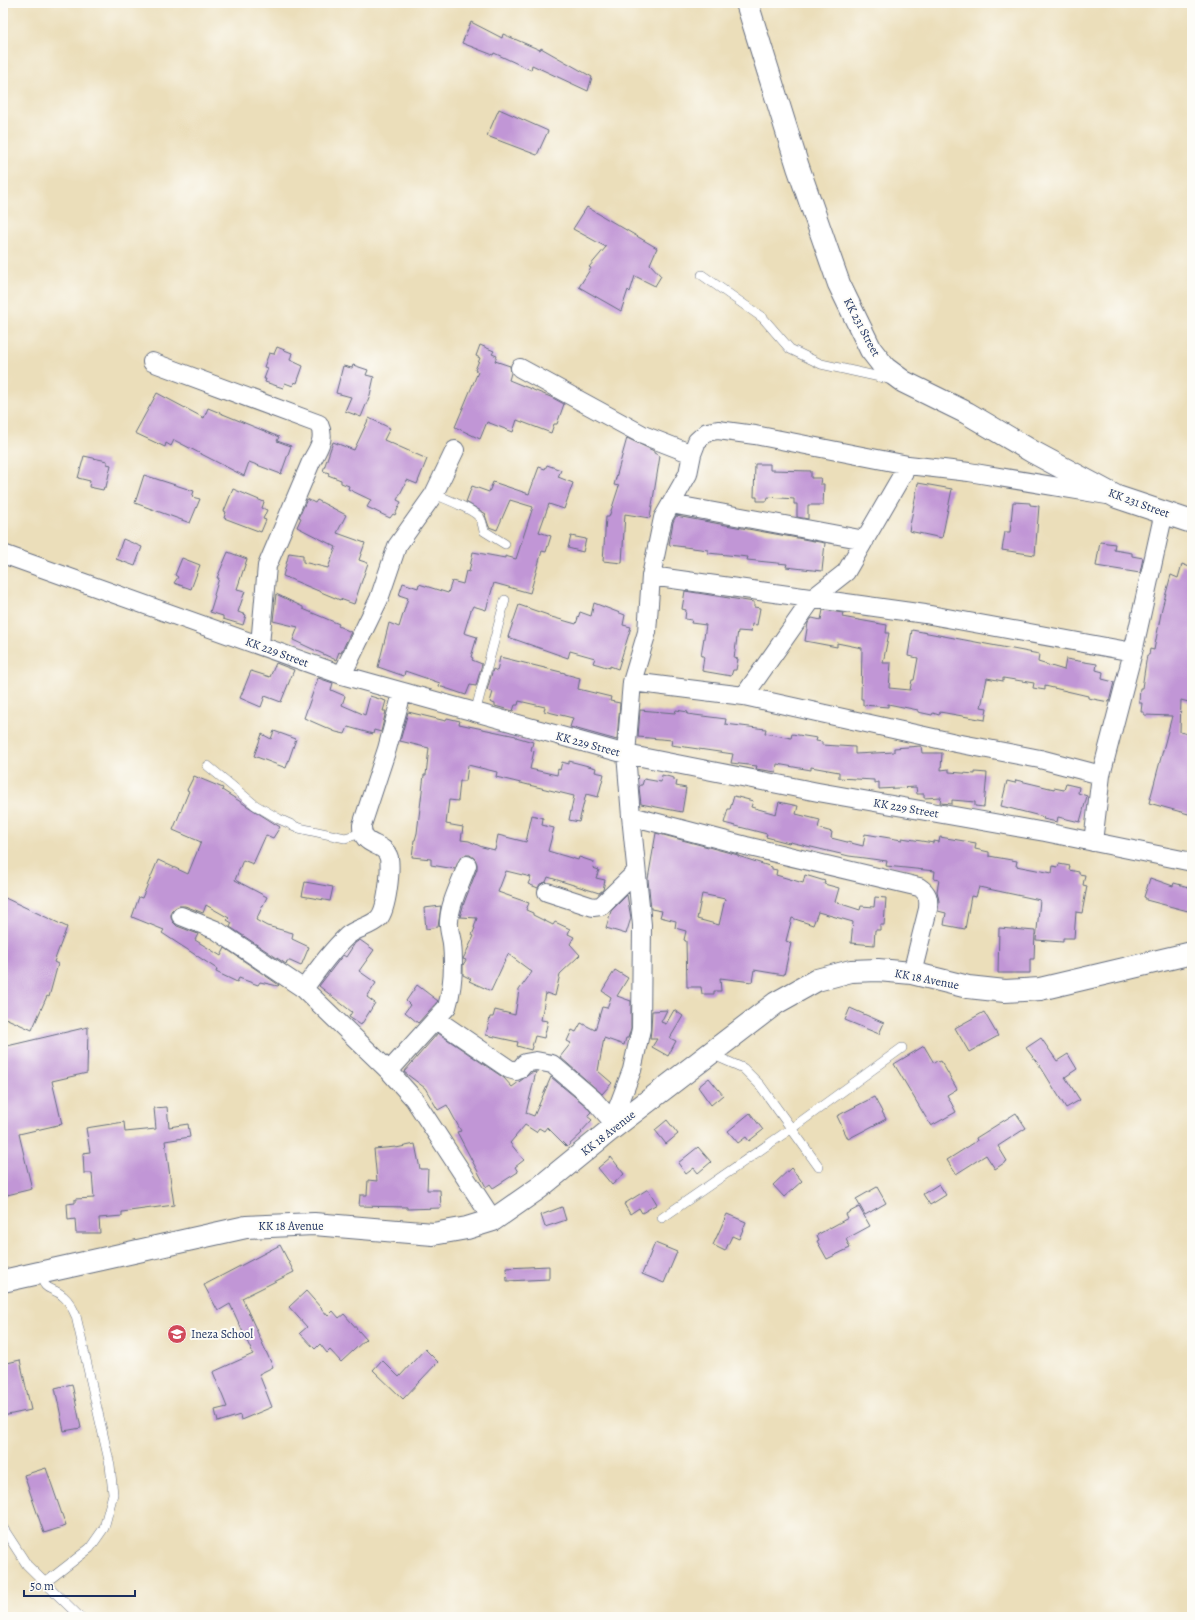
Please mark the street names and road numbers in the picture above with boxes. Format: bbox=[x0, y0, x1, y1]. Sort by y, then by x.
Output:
street label: KK 231 Street bbox=[840, 295, 884, 359]
street label: KK 231 Street bbox=[1106, 485, 1172, 521]
street label: KK 229 Street bbox=[243, 633, 311, 671]
street label: KK 229 Street bbox=[554, 728, 622, 760]
street label: KK 229 Street bbox=[872, 794, 940, 822]
street label: KK 18 Avenue bbox=[893, 965, 961, 993]
street label: KK 18 Avenue bbox=[577, 1107, 639, 1159]
street label: KK 18 Avenue bbox=[258, 1218, 324, 1234]

